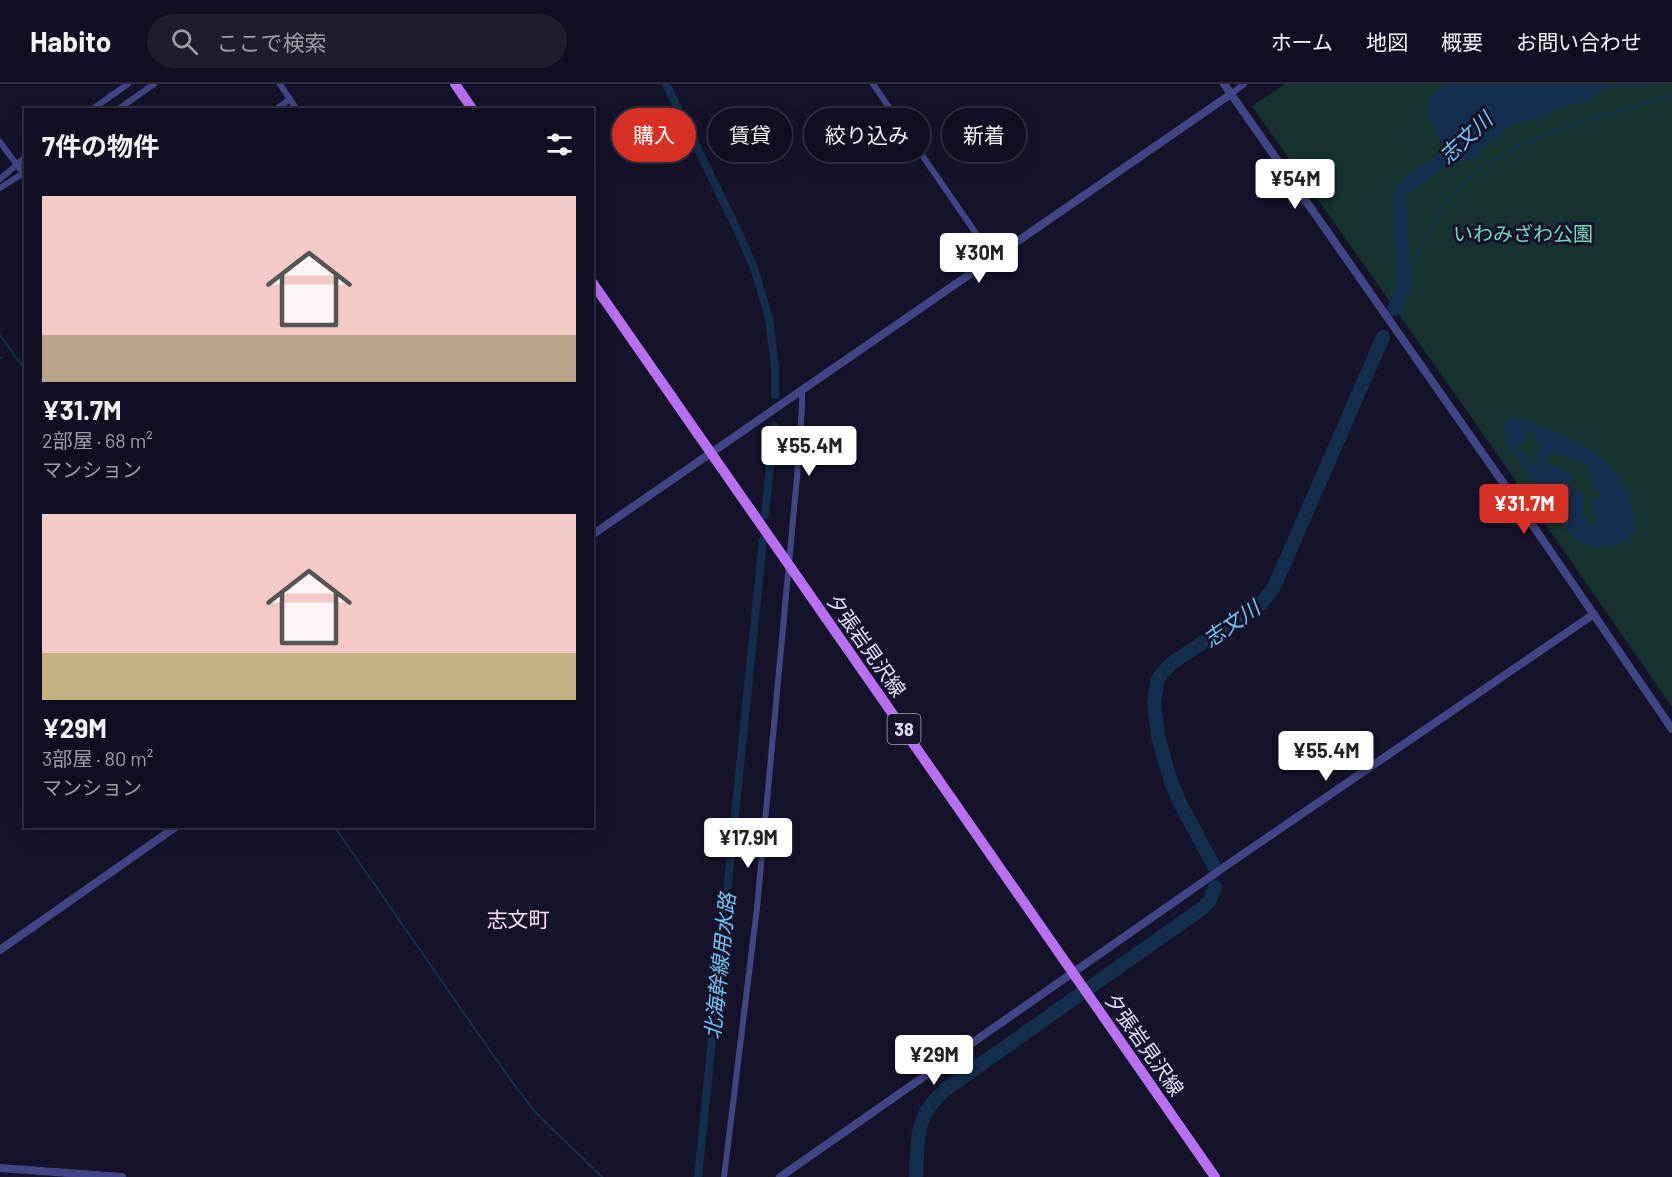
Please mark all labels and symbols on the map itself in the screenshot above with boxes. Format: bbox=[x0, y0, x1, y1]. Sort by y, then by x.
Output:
water label: 志文川 bbox=[1433, 105, 1498, 168]
pin: ¥54M bbox=[1259, 159, 1331, 210]
park label: いわみざわ公園 bbox=[1453, 221, 1593, 245]
pin: ¥30M bbox=[943, 233, 1015, 284]
pin: ¥55.4M bbox=[760, 426, 858, 477]
pin: ¥31.7M bbox=[1475, 484, 1573, 535]
street label: 夕張岩見沢線 bbox=[823, 589, 911, 701]
water label: 志文川 bbox=[1198, 594, 1266, 651]
road number: 38 bbox=[888, 714, 920, 744]
pin: ¥55.4M bbox=[1277, 731, 1375, 782]
pin: ¥17.9M bbox=[699, 818, 797, 869]
water label: 北海幹線用水路 bbox=[699, 890, 739, 1040]
district label: 志文町 bbox=[487, 906, 550, 931]
street label: 夕張岩見沢線 bbox=[1101, 988, 1189, 1100]
pin: ¥29M bbox=[898, 1035, 970, 1086]

